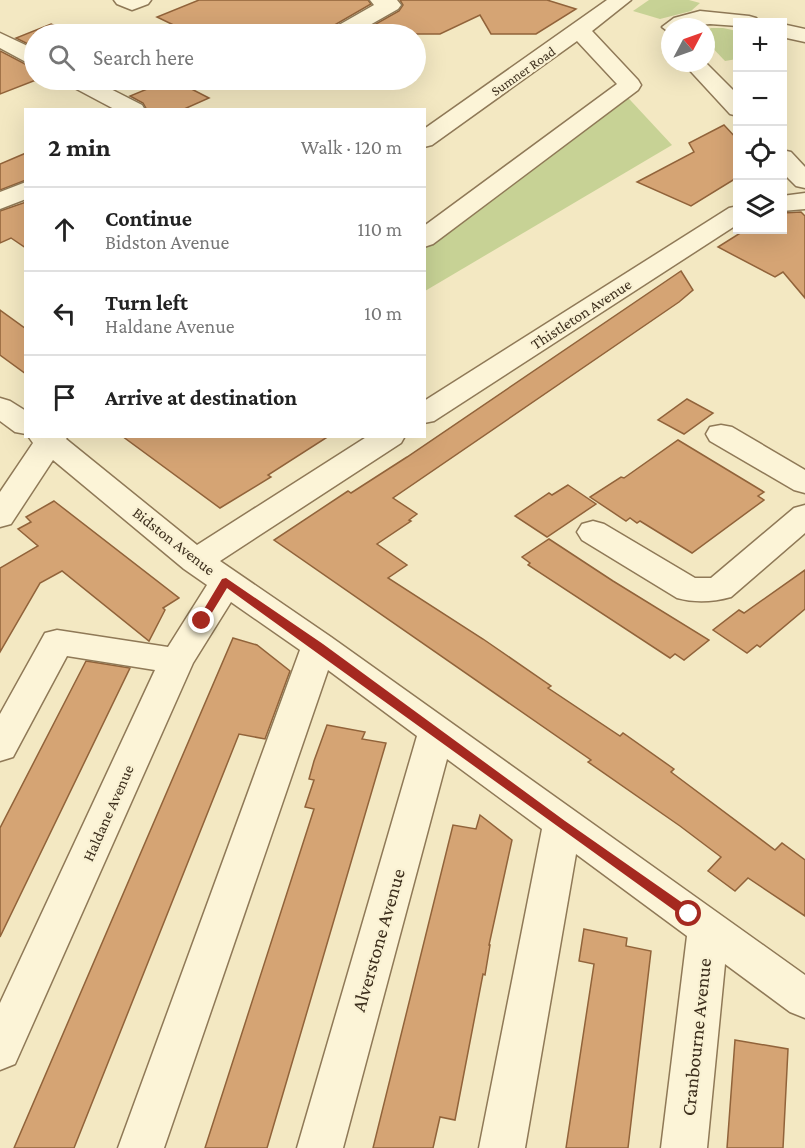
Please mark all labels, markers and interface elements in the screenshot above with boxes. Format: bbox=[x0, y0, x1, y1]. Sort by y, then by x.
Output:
north arrow bbox=[661, 18, 715, 72]
map controls bbox=[733, 18, 787, 234]
button: + bbox=[733, 18, 787, 72]
search box bbox=[24, 24, 426, 90]
icon: search bbox=[45, 41, 78, 74]
street label: Sumner Road bbox=[488, 43, 559, 99]
text: Search here bbox=[93, 45, 194, 70]
button: − bbox=[733, 72, 787, 126]
button: locate bbox=[733, 126, 787, 180]
text: 2 min bbox=[48, 133, 111, 162]
text: Walk · 120 m bbox=[301, 136, 402, 158]
button: layers bbox=[733, 180, 787, 234]
text: Continue bbox=[105, 206, 192, 231]
icon: ahead bbox=[48, 213, 81, 246]
text: 110 m bbox=[358, 218, 402, 240]
text: Bidston Avenue bbox=[105, 231, 229, 253]
street label: Thistleton Avenue bbox=[528, 275, 634, 353]
text: Turn left bbox=[105, 290, 188, 315]
icon: left bbox=[48, 297, 81, 330]
text: 10 m bbox=[364, 302, 402, 324]
text: Haldane Avenue bbox=[105, 315, 235, 337]
icon: arrive bbox=[48, 381, 81, 414]
text: Arrive at destination bbox=[105, 385, 297, 410]
street label: Bidston Avenue bbox=[130, 504, 218, 578]
route end bbox=[188, 607, 214, 633]
street label: Haldane Avenue bbox=[79, 762, 137, 864]
street label: Alverstone Avenue bbox=[347, 866, 409, 1014]
route start bbox=[675, 900, 701, 926]
street label: Cranbourne Avenue bbox=[677, 957, 715, 1117]

